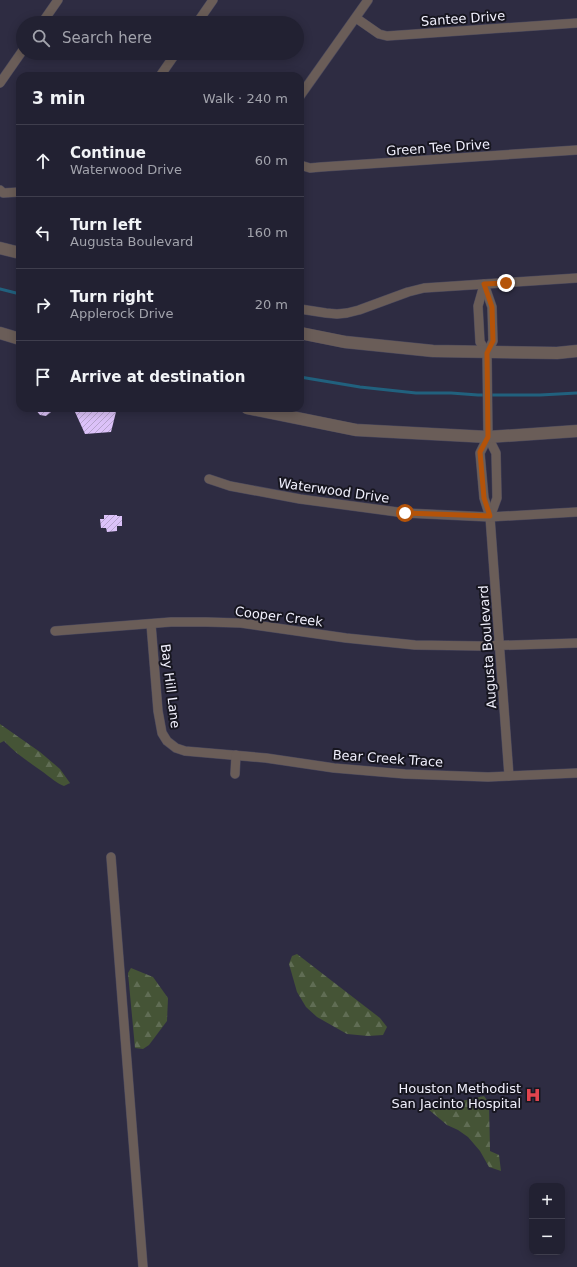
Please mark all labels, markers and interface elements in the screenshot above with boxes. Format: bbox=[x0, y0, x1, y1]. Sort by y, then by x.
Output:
street label: Santee Drive bbox=[420, 8, 506, 29]
search box bbox=[16, 16, 304, 60]
icon: search bbox=[30, 27, 52, 49]
text: Search here bbox=[62, 29, 152, 47]
text: 3 min bbox=[32, 88, 85, 108]
text: Walk · 240 m bbox=[203, 91, 288, 106]
street label: Green Tee Drive bbox=[386, 136, 490, 159]
text: Continue bbox=[70, 144, 146, 162]
icon: ahead bbox=[32, 150, 54, 172]
text: 60 m bbox=[255, 153, 288, 168]
text: Waterwood Drive bbox=[70, 162, 182, 177]
text: Turn left bbox=[70, 216, 142, 234]
icon: left bbox=[32, 222, 54, 244]
text: 160 m bbox=[246, 225, 288, 240]
text: Augusta Boulevard bbox=[70, 234, 193, 249]
route end bbox=[497, 274, 515, 292]
text: Turn right bbox=[70, 288, 154, 306]
icon: right bbox=[32, 294, 54, 316]
text: 20 m bbox=[255, 297, 288, 312]
text: Applerock Drive bbox=[70, 306, 174, 321]
icon: arrive bbox=[32, 366, 54, 388]
text: Arrive at destination bbox=[70, 368, 245, 386]
street label: Waterwood Drive bbox=[277, 475, 390, 506]
route start bbox=[396, 504, 414, 522]
street label: Augusta Boulevard bbox=[476, 585, 499, 709]
street label: Cooper Creek bbox=[234, 604, 324, 629]
street label: Bay Hill Lane bbox=[158, 643, 183, 729]
street label: Bear Creek Trace bbox=[332, 747, 444, 770]
place label: Houston Methodist San Jacinto Hospital bbox=[391, 1081, 521, 1111]
hospital icon: Houston Methodist San Jacinto Hospital bbox=[524, 1086, 542, 1104]
map controls bbox=[529, 1183, 565, 1255]
button: + bbox=[529, 1183, 565, 1219]
button: − bbox=[529, 1219, 565, 1255]

